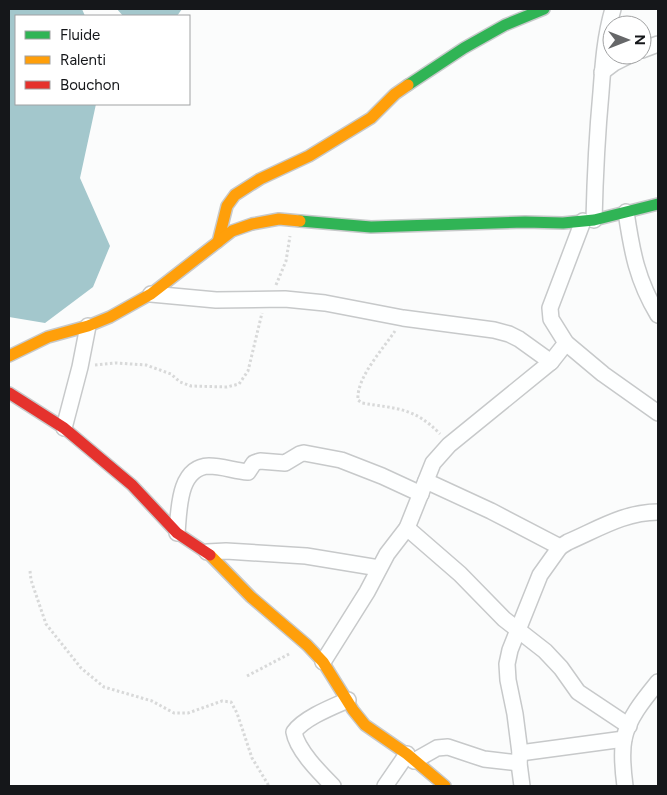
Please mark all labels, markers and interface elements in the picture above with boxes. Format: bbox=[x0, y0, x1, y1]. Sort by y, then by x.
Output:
legend bbox=[15, 15, 190, 105]
north arrow bbox=[602, 15, 652, 65]
text: Fluide bbox=[60, 26, 100, 44]
text: N bbox=[631, 35, 648, 45]
text: Ralenti bbox=[60, 51, 106, 69]
text: Bouchon bbox=[60, 76, 120, 94]

